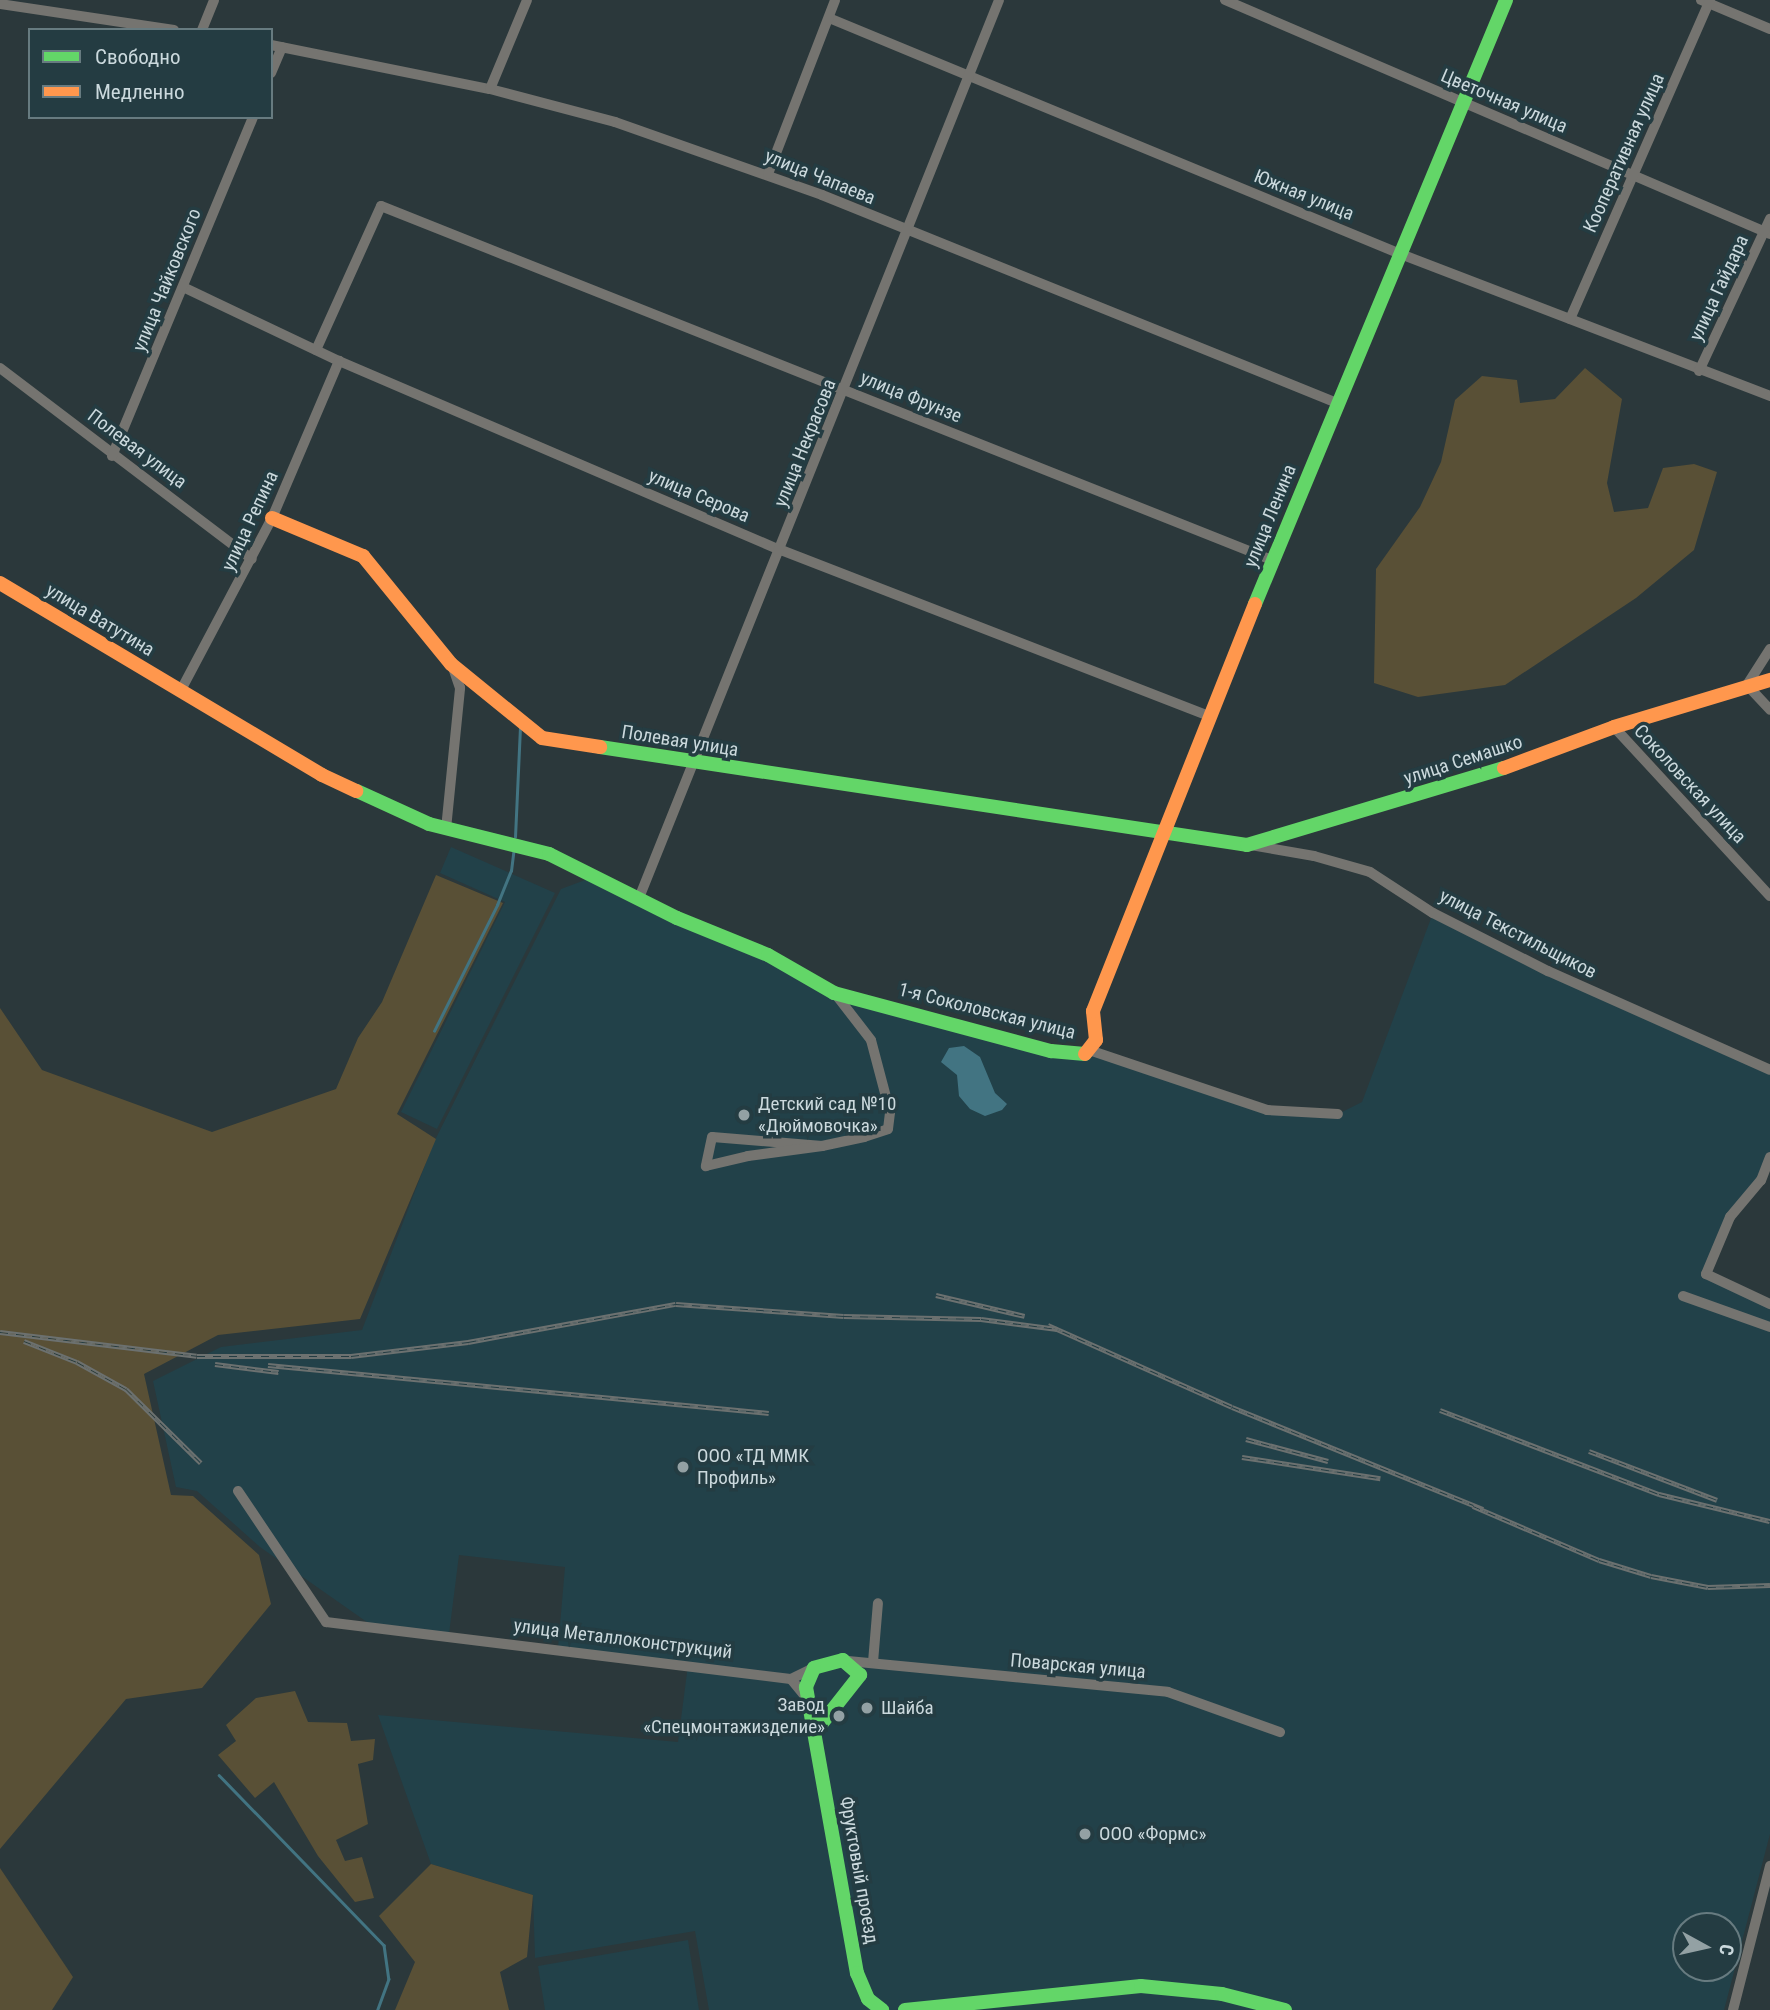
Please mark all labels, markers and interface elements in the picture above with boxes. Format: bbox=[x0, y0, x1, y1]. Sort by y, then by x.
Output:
legend bbox=[28, 28, 273, 119]
text: Свободно bbox=[95, 45, 181, 69]
street label: Цветочная улица bbox=[1437, 64, 1571, 138]
street label: Кооперативная улица bbox=[1579, 70, 1669, 236]
text: Медленно bbox=[95, 80, 184, 104]
street label: улица Чапаева bbox=[761, 144, 879, 210]
street label: Южная улица bbox=[1251, 165, 1357, 225]
street label: улица Чайковского bbox=[128, 205, 206, 355]
street label: улица Гайдара bbox=[1685, 231, 1753, 345]
street label: улица Фрунзе bbox=[857, 366, 965, 428]
street label: улица Некрасова bbox=[769, 376, 841, 510]
street label: Полевая улица bbox=[83, 404, 191, 494]
street label: улица Ленина bbox=[1239, 461, 1301, 571]
street label: улица Серова bbox=[645, 464, 753, 528]
street label: улица Репина bbox=[217, 467, 283, 575]
street label: улица Ватутина bbox=[42, 579, 158, 661]
street label: Соколовская улица bbox=[1629, 720, 1751, 848]
street label: Полевая улица bbox=[620, 721, 740, 761]
street label: улица Семашко bbox=[1401, 730, 1525, 790]
street label: улица Текстильщиков bbox=[1435, 884, 1601, 984]
street label: 1-я Соколовская улица bbox=[896, 978, 1078, 1044]
place label: Детский сад №10 «Дюймовочка» bbox=[758, 1093, 896, 1137]
marker: Детский сад №10 «Дюймовочка» bbox=[736, 1107, 752, 1123]
place label: ООО «ТД ММК Профиль» bbox=[697, 1445, 809, 1489]
marker: ООО «ТД ММК Профиль» bbox=[675, 1459, 691, 1475]
street label: улица Металлоконструкций bbox=[512, 1614, 734, 1664]
street label: Поварская улица bbox=[1009, 1649, 1147, 1683]
place label: Завод «Спецмонтажизделие» bbox=[643, 1694, 825, 1738]
place label: Шайба bbox=[881, 1697, 934, 1719]
marker: Шайба bbox=[859, 1700, 875, 1716]
marker: Завод «Спецмонтажизделие» bbox=[831, 1708, 847, 1724]
street label: Фруктовый проезд bbox=[835, 1795, 883, 1945]
place label: ООО «Формс» bbox=[1099, 1823, 1206, 1845]
marker: ООО «Формс» bbox=[1077, 1826, 1093, 1842]
north arrow bbox=[1672, 1912, 1742, 1982]
text: С bbox=[1714, 1943, 1738, 1957]

